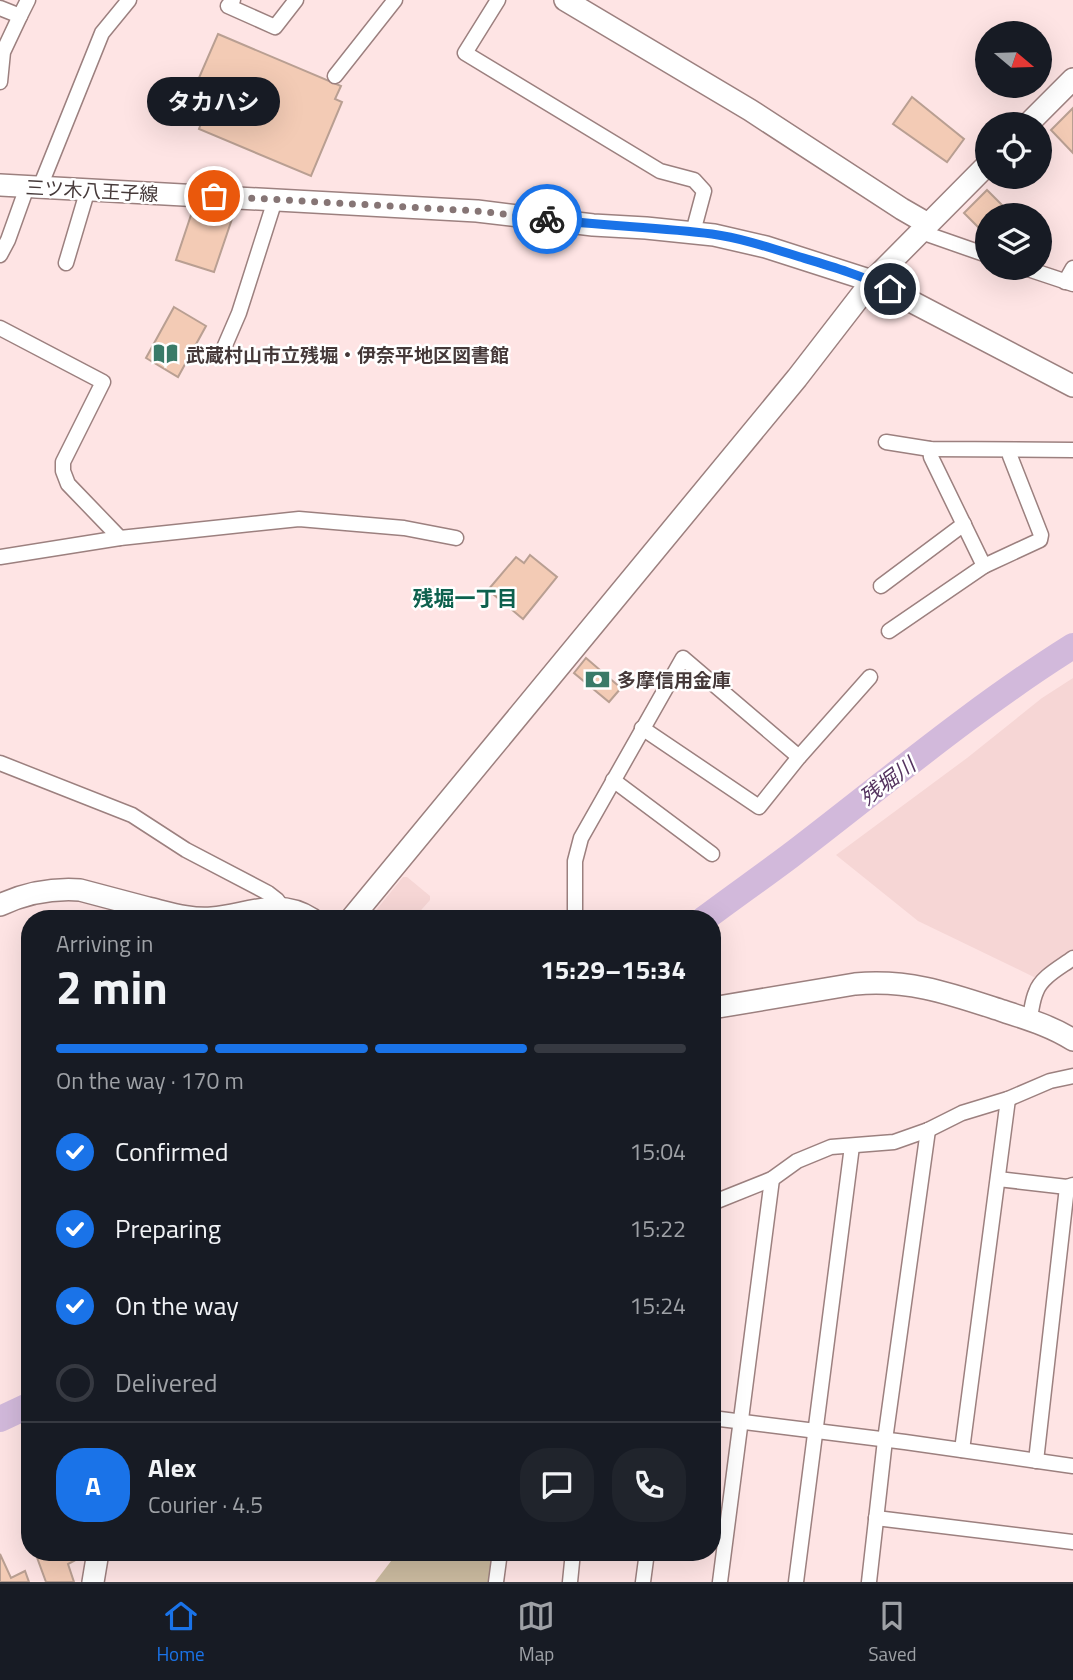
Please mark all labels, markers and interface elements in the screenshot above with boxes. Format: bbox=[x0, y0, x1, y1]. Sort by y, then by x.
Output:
north arrow bbox=[975, 21, 1052, 98]
map controls bbox=[975, 21, 1052, 280]
callout: タカハシ bbox=[148, 77, 280, 126]
text: タカハシ bbox=[168, 84, 260, 119]
button: locate bbox=[975, 112, 1052, 189]
pin bbox=[184, 166, 244, 226]
street label: 三ツ木八王子線 bbox=[25, 172, 159, 208]
icon: bag bbox=[195, 177, 233, 215]
courier bbox=[512, 184, 582, 254]
icon: bike bbox=[528, 200, 566, 238]
button: layers bbox=[975, 203, 1052, 280]
pin bbox=[860, 259, 920, 319]
icon: home bbox=[871, 270, 909, 308]
library icon: 武蔵村山市立残堀・伊奈平地区図書館 bbox=[152, 340, 180, 368]
place label: 武蔵村山市立残堀・伊奈平地区図書館 bbox=[186, 340, 509, 369]
district label: 残堀一丁目 bbox=[413, 582, 518, 614]
bank icon: 多摩信用金庫 bbox=[583, 665, 611, 693]
place label: 多摩信用金庫 bbox=[617, 665, 731, 694]
water label: 残堀川 bbox=[852, 748, 923, 813]
text: Arriving in bbox=[56, 926, 153, 961]
text: 15:29–15:34 bbox=[540, 950, 686, 989]
text: 2 min bbox=[56, 952, 168, 1022]
text: On the way · 170 m bbox=[56, 1063, 244, 1098]
text: Confirmed bbox=[115, 1132, 229, 1171]
icon: check bbox=[56, 1133, 94, 1171]
text: 15:04 bbox=[629, 1134, 686, 1169]
text: Preparing bbox=[115, 1209, 221, 1248]
icon: check bbox=[56, 1210, 94, 1248]
text: 15:22 bbox=[629, 1211, 686, 1246]
text: On the way bbox=[115, 1286, 239, 1325]
icon: check bbox=[56, 1287, 94, 1325]
text: 15:24 bbox=[629, 1288, 686, 1323]
text: Delivered bbox=[115, 1363, 218, 1402]
text: Alex bbox=[148, 1448, 196, 1487]
button: chat bbox=[520, 1448, 594, 1522]
button: phone bbox=[612, 1448, 686, 1522]
text: A bbox=[85, 1466, 101, 1505]
text: Courier · 4.5 bbox=[148, 1487, 263, 1522]
tab: Home bbox=[156, 1597, 205, 1668]
tab: Map bbox=[517, 1597, 555, 1668]
tab: Saved bbox=[868, 1597, 917, 1668]

